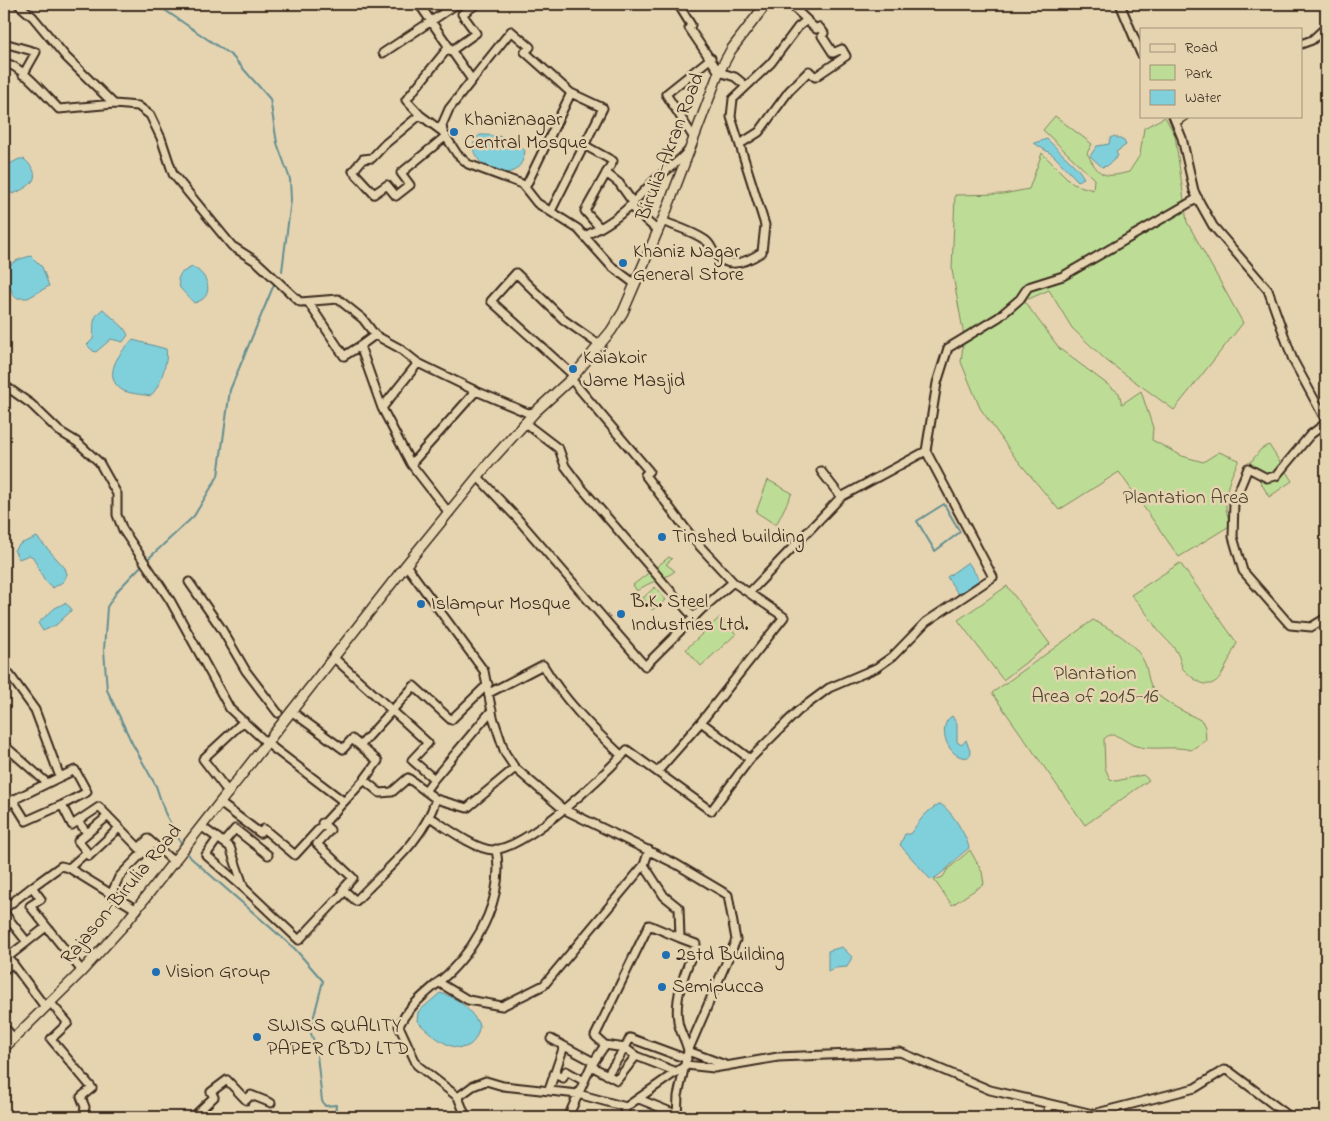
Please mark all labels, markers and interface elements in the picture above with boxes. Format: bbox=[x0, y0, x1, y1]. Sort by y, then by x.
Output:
legend bbox=[1140, 28, 1302, 118]
text: Road bbox=[1185, 37, 1218, 59]
text: Park bbox=[1185, 63, 1213, 85]
street label: Birulia-Akran Road bbox=[629, 69, 713, 226]
text: Water bbox=[1185, 87, 1221, 109]
place label: Khaniznagar Central Mosque bbox=[464, 106, 587, 158]
marker: Khaniznagar Central Mosque bbox=[448, 126, 460, 138]
place label: Khaniz Nagar General Store bbox=[633, 238, 744, 290]
marker: Khaniz Nagar General Store bbox=[617, 257, 629, 269]
place label: Kaiakoir Jame Masjid bbox=[583, 344, 685, 396]
marker: Kaiakoir Jame Masjid bbox=[567, 363, 579, 375]
park label: Plantation Area bbox=[1123, 484, 1249, 513]
place label: Tinshed building bbox=[672, 523, 804, 553]
marker: Tinshed building bbox=[656, 531, 668, 543]
place label: B.K. Steel Industries Ltd. bbox=[630, 588, 748, 640]
place label: Islampur Mosque bbox=[431, 590, 570, 619]
marker: Islampur Mosque bbox=[415, 598, 427, 610]
marker: B.K. Steel Industries Ltd. bbox=[615, 608, 627, 620]
park label: Plantation Area of 2015-16 bbox=[1032, 660, 1159, 712]
street label: Rajason-Birulia Road bbox=[54, 818, 190, 972]
place label: 2std Building bbox=[676, 941, 785, 971]
marker: 2std Building bbox=[660, 949, 672, 961]
place label: Vision Group bbox=[165, 958, 271, 987]
marker: Vision Group bbox=[150, 966, 162, 978]
place label: Semipucca bbox=[672, 973, 764, 1002]
marker: Semipucca bbox=[656, 981, 668, 993]
place label: SWISS QUALITY PAPER (BD) LTD bbox=[267, 1012, 409, 1064]
marker: SWISS QUALITY PAPER (BD) LTD bbox=[251, 1031, 263, 1043]

